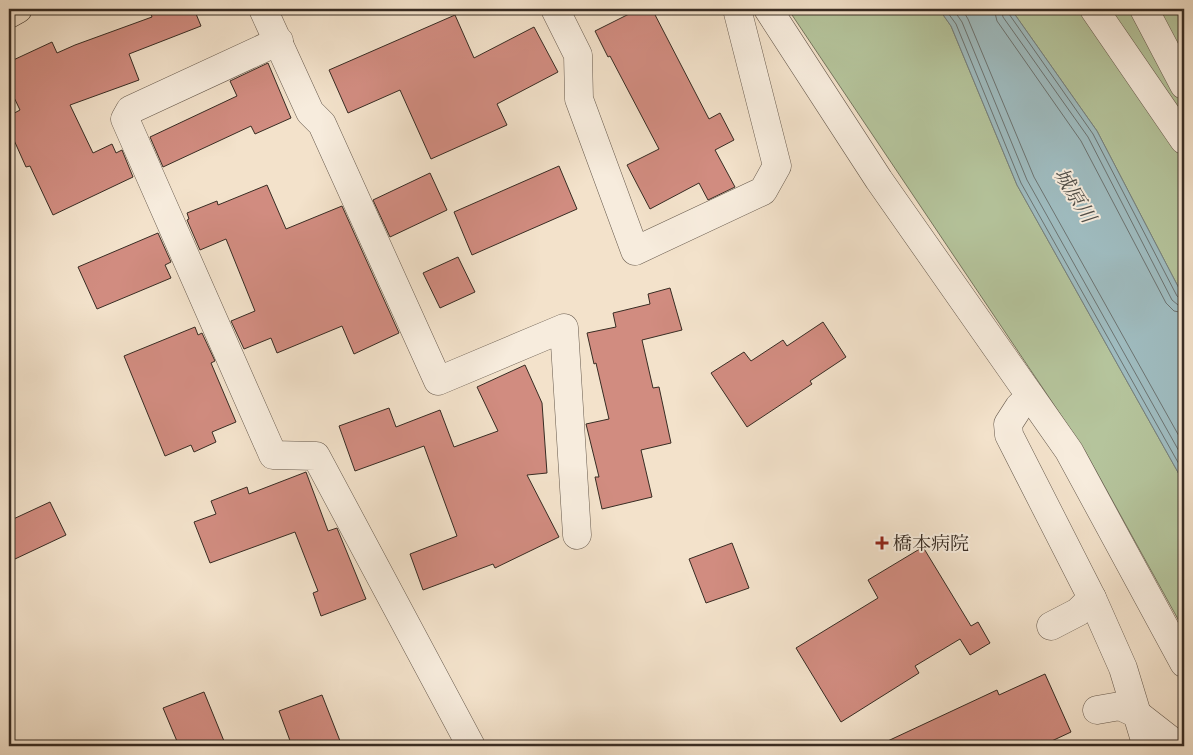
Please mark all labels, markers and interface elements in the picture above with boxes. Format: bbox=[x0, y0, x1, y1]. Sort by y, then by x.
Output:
water label: 城原川 bbox=[1047, 164, 1101, 230]
place label: 橋本病院 bbox=[893, 533, 969, 556]
marker: 橋本病院 bbox=[875, 536, 889, 550]

